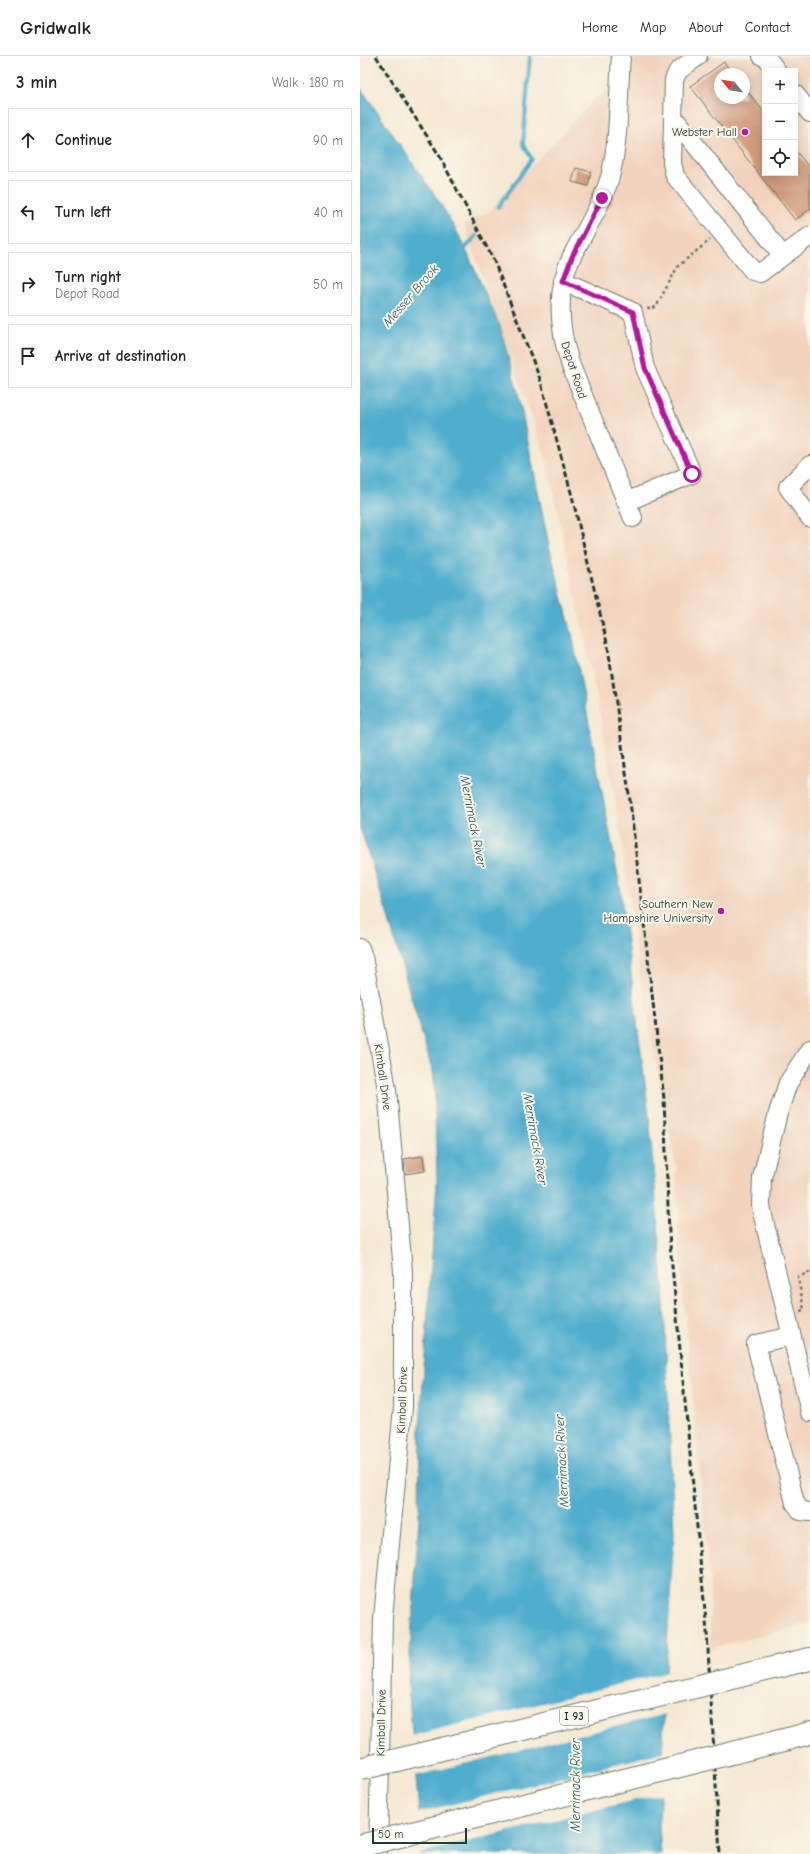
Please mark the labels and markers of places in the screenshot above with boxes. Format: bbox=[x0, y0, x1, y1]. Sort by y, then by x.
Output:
place label: Webster Hall bbox=[672, 125, 737, 139]
marker: Webster Hall bbox=[740, 127, 750, 137]
place label: Southern New Hampshire University bbox=[603, 897, 714, 925]
marker: Southern New Hampshire University bbox=[716, 906, 726, 916]

